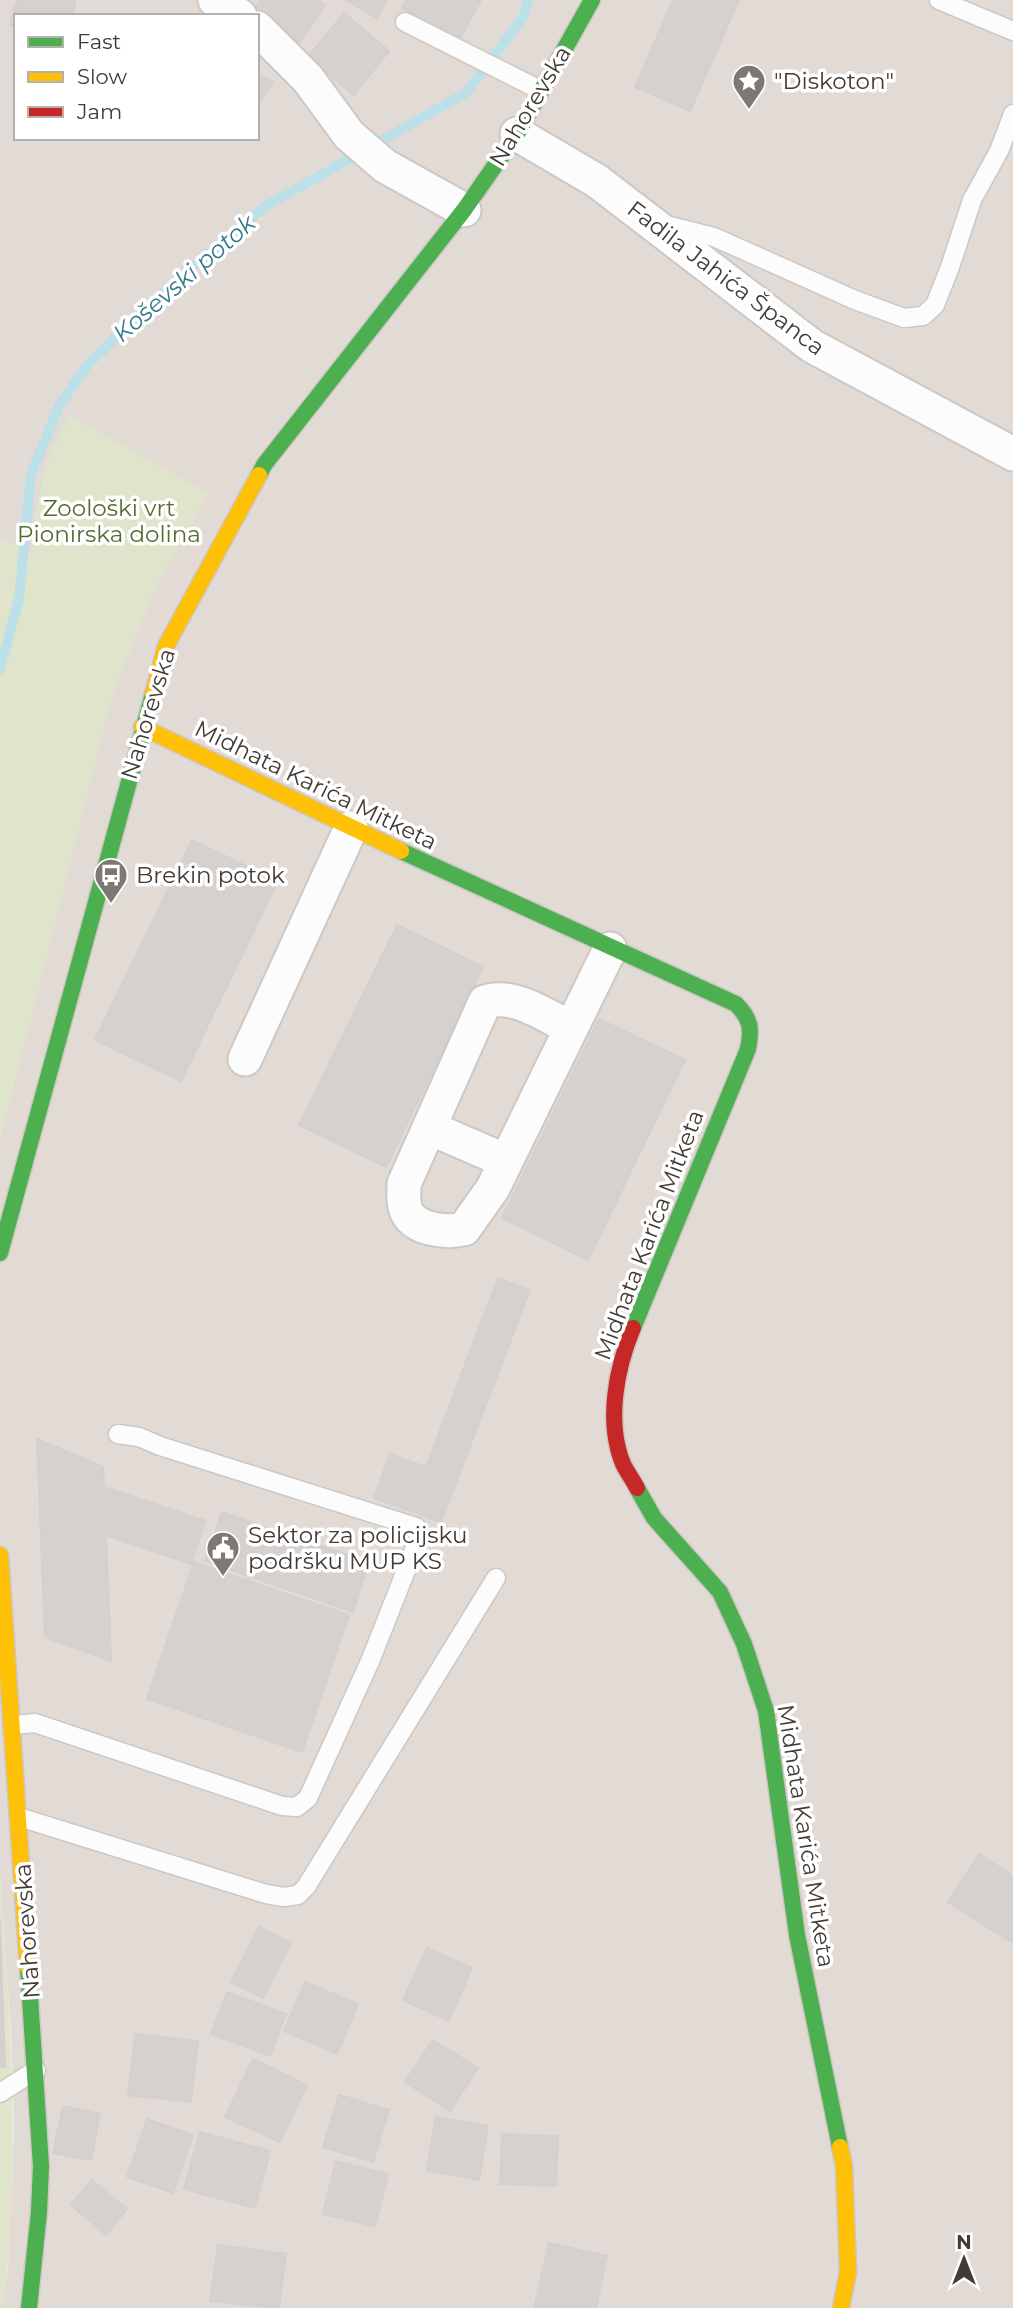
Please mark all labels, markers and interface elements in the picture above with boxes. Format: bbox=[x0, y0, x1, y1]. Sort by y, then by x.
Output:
legend bbox=[14, 14, 259, 140]
text: Fast bbox=[77, 29, 121, 54]
street label: Nahorevska bbox=[483, 41, 577, 171]
place icon: "Diskoton" bbox=[730, 62, 768, 111]
text: Slow bbox=[77, 64, 127, 89]
place label: "Diskoton" bbox=[774, 67, 894, 95]
text: Jam bbox=[76, 99, 122, 124]
street label: Fadila Jahića Španca bbox=[622, 195, 830, 361]
water label: Koševski potok bbox=[107, 207, 262, 348]
park label: Zoološki vrt Pionirska dolina bbox=[17, 494, 201, 548]
street label: Nahorevska bbox=[115, 645, 181, 783]
street label: Midhata Karića Mitketa bbox=[190, 714, 442, 856]
bus stop icon: Brekin potok bbox=[92, 856, 130, 905]
place label: Brekin potok bbox=[136, 861, 285, 889]
street label: Midhata Karića Mitketa bbox=[588, 1106, 710, 1364]
place label: Sektor za policijsku podršku MUP KS bbox=[248, 1521, 468, 1575]
public building icon: Sektor za policijsku podršku MUP KS bbox=[204, 1529, 242, 1578]
street label: Midhata Karića Mitketa bbox=[771, 1703, 841, 1969]
street label: Nahorevska bbox=[8, 1862, 46, 2000]
north arrow bbox=[929, 2224, 999, 2294]
text: N bbox=[956, 2231, 972, 2254]

